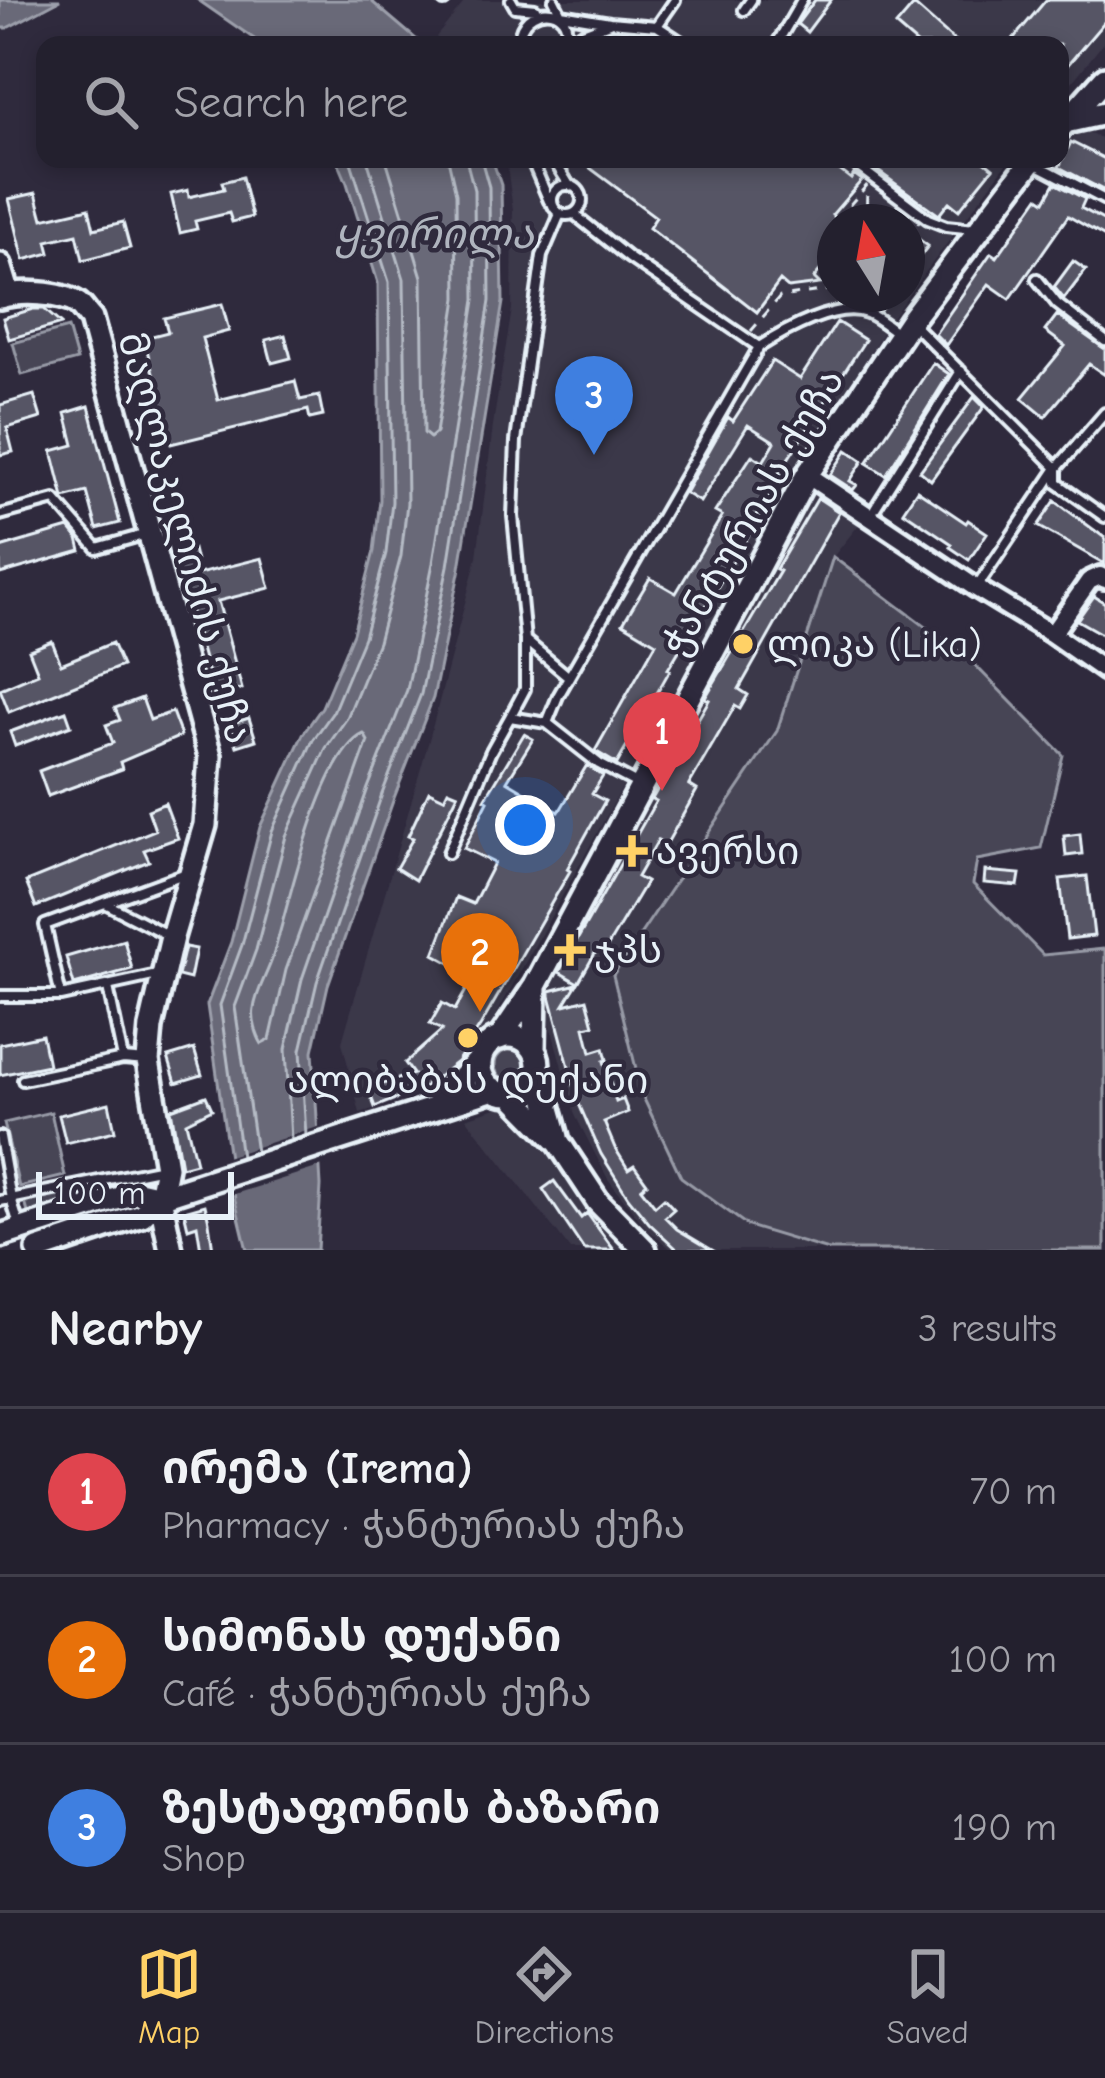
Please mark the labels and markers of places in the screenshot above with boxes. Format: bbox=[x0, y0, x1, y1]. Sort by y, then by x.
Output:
pin: 3 bbox=[555, 356, 633, 455]
place label: ლიკა (Lika) bbox=[767, 622, 982, 667]
marker: ლიკა (Lika) bbox=[730, 631, 756, 657]
pin: 1 bbox=[623, 692, 701, 791]
place label: ავერსი bbox=[656, 829, 799, 874]
marker: ავერსი bbox=[619, 838, 645, 864]
pin: 2 bbox=[441, 913, 519, 1012]
place label: ჯპს bbox=[594, 928, 662, 973]
marker: ჯპს bbox=[557, 937, 583, 963]
marker: ალიბაბას დუქანი bbox=[455, 1025, 481, 1051]
place label: ალიბაბას დუქანი bbox=[288, 1058, 648, 1103]

